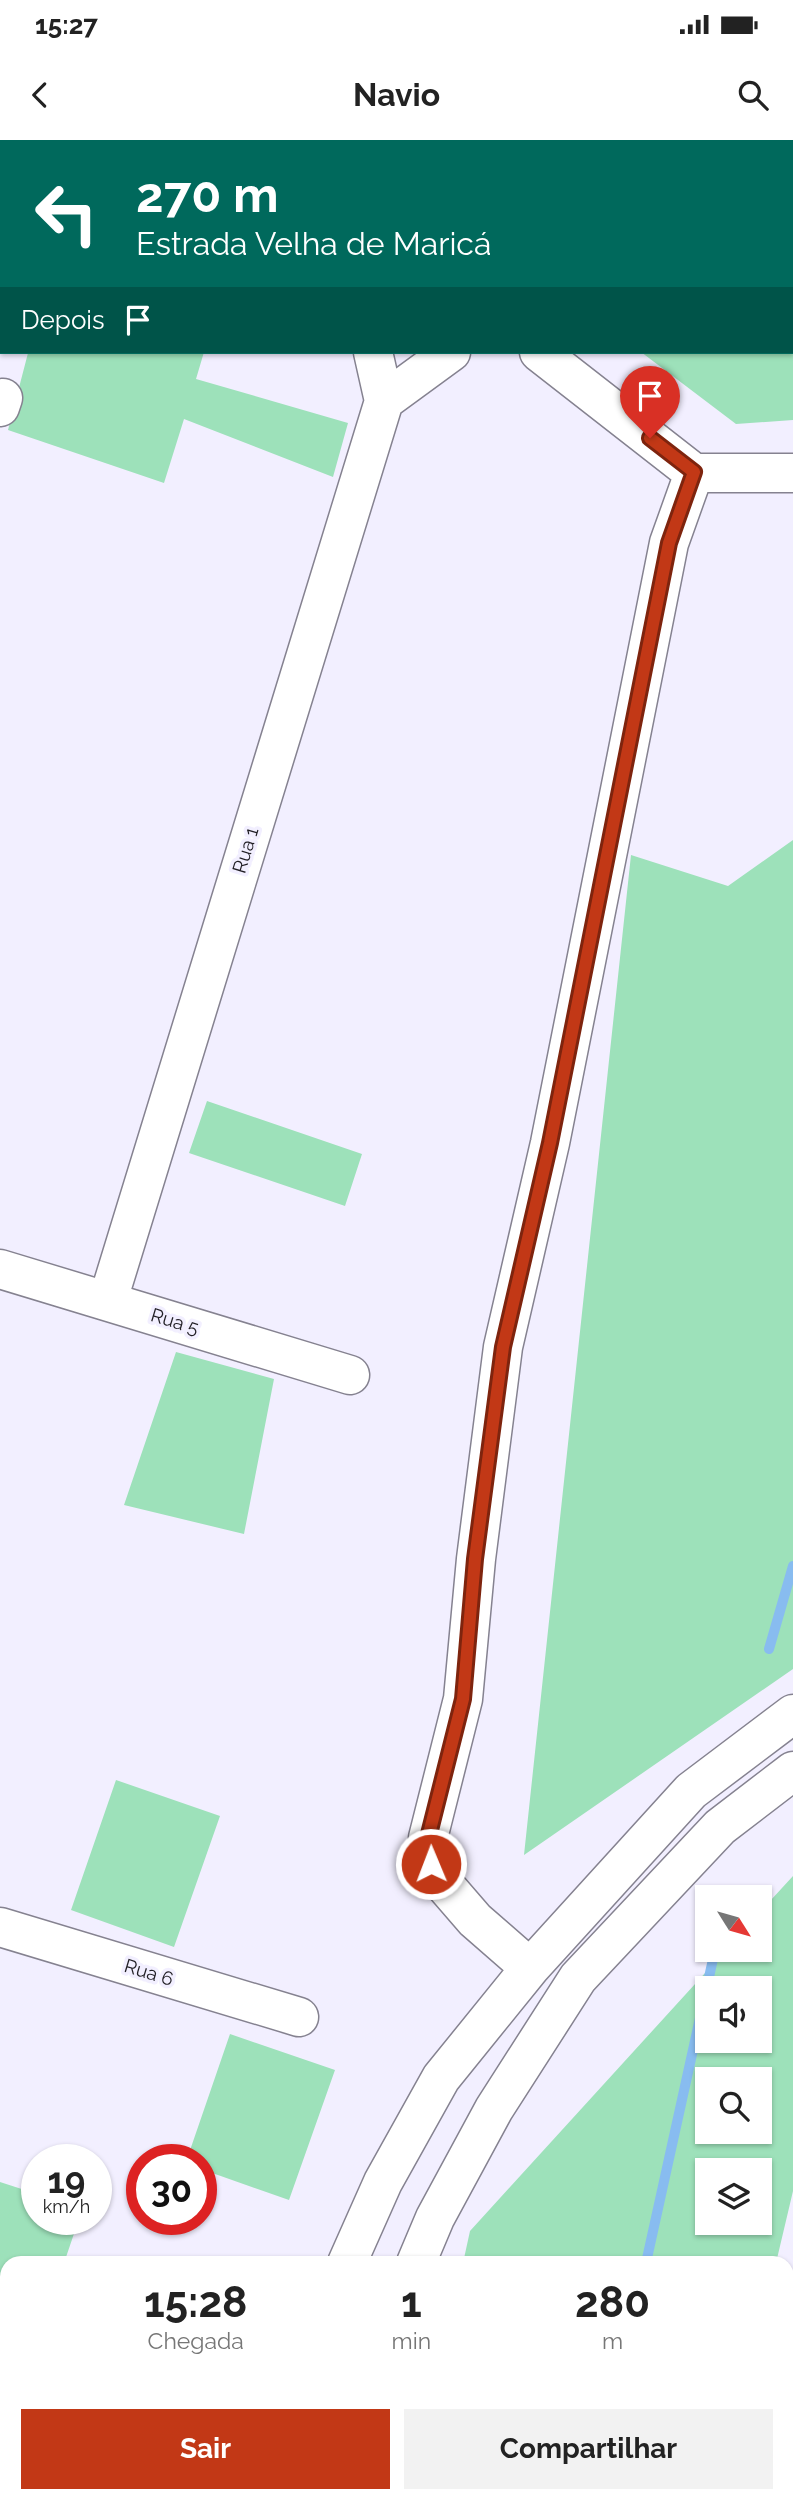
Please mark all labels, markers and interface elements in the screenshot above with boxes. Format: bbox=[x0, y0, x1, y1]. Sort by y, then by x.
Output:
text: 15:27 bbox=[35, 10, 98, 40]
icon: back bbox=[21, 76, 59, 114]
text: Navio bbox=[353, 76, 440, 113]
icon: search bbox=[734, 76, 772, 114]
text: 270 m bbox=[136, 166, 279, 223]
icon: left bbox=[21, 168, 112, 259]
text: Estrada Velha de Maricá bbox=[136, 225, 491, 262]
icon: arrive bbox=[119, 301, 157, 339]
text: Depois bbox=[21, 305, 105, 335]
pin bbox=[620, 366, 680, 438]
icon: arrive bbox=[631, 377, 669, 415]
street label: Rua 1 bbox=[228, 824, 262, 876]
street label: Rua 5 bbox=[148, 1303, 202, 1339]
position arrow bbox=[394, 1827, 468, 1901]
north arrow bbox=[695, 1885, 772, 1962]
map controls bbox=[695, 1885, 772, 2235]
street label: Rua 6 bbox=[122, 1954, 176, 1990]
button: sound bbox=[695, 1976, 772, 2053]
button: search bbox=[695, 2067, 772, 2144]
speed limit sign: 30 bbox=[126, 2144, 217, 2235]
button: layers bbox=[695, 2158, 772, 2235]
text: 19 bbox=[48, 2160, 85, 2201]
text: km/h bbox=[43, 2196, 90, 2217]
text: 15:28 bbox=[144, 2278, 247, 2327]
text: 1 bbox=[401, 2278, 422, 2327]
text: 280 bbox=[575, 2278, 650, 2327]
text: Chegada bbox=[148, 2327, 244, 2354]
text: min bbox=[392, 2327, 431, 2354]
text: m bbox=[602, 2327, 623, 2354]
button: Sair bbox=[21, 2409, 390, 2489]
button: Compartilhar bbox=[404, 2409, 773, 2489]

